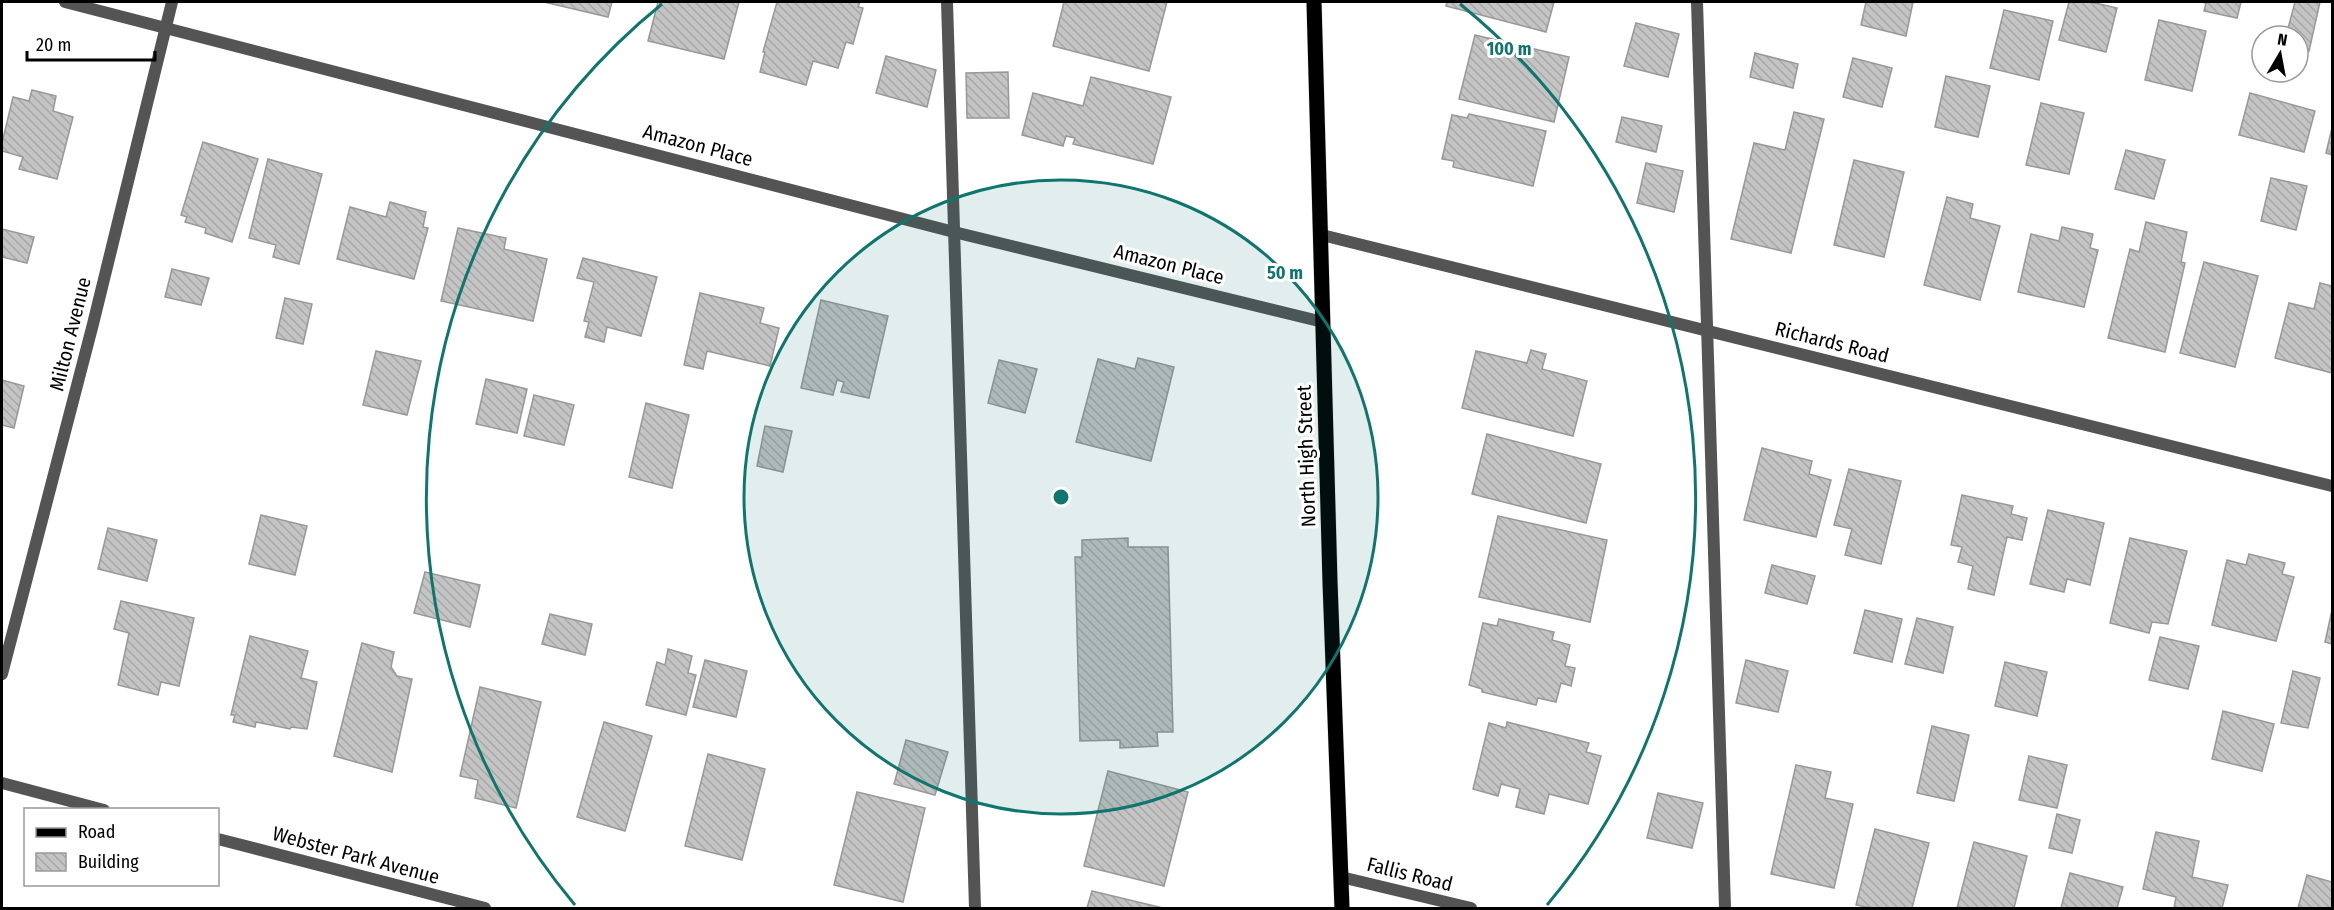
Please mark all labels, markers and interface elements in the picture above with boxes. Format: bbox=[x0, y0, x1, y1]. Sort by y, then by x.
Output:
scale bar bbox=[27, 24, 154, 62]
north arrow bbox=[2250, 24, 2310, 84]
text: N bbox=[2276, 30, 2289, 50]
text: 20 m bbox=[36, 34, 71, 56]
text: 100 m bbox=[1487, 38, 1531, 60]
street label: Amazon Place bbox=[641, 119, 755, 171]
street label: Amazon Place bbox=[1112, 239, 1226, 289]
text: 50 m bbox=[1267, 262, 1303, 284]
street label: Milton Avenue bbox=[44, 275, 96, 393]
street label: Richards Road bbox=[1772, 316, 1892, 368]
street label: North High Street bbox=[1292, 384, 1320, 528]
centre of rings bbox=[1051, 487, 1071, 507]
legend bbox=[24, 808, 219, 886]
text: Road bbox=[78, 821, 115, 843]
street label: Webster Park Avenue bbox=[270, 821, 442, 889]
text: Building bbox=[78, 851, 139, 873]
street label: Fallis Road bbox=[1365, 852, 1455, 896]

